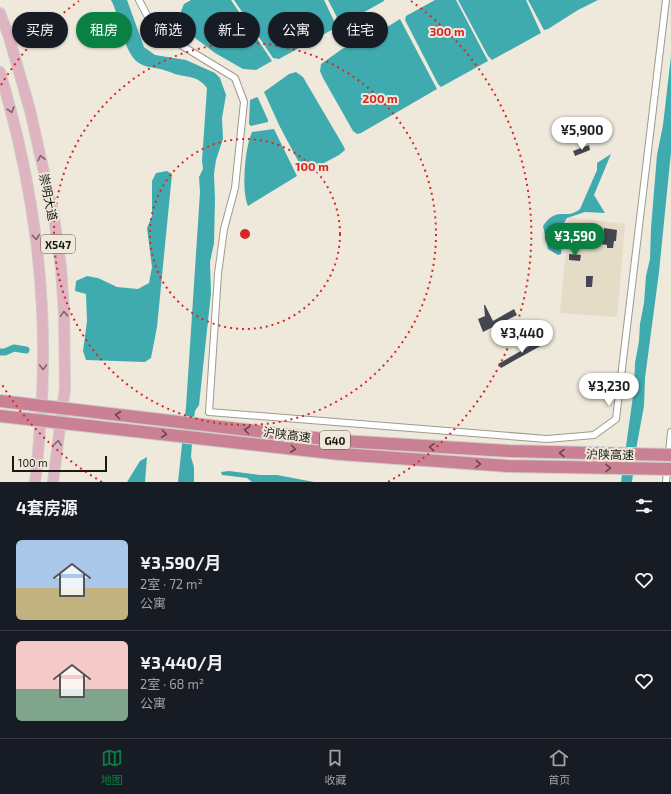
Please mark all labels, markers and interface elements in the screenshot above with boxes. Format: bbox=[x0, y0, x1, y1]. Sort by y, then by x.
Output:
chip: 买房 bbox=[12, 12, 68, 48]
chip: 租房 bbox=[76, 12, 132, 48]
chip: 筛选 bbox=[140, 12, 196, 48]
chip: 新上 bbox=[204, 12, 260, 48]
chip: 公寓 bbox=[268, 12, 324, 48]
chip: 住宅 bbox=[332, 12, 388, 48]
text: 300 m bbox=[429, 24, 465, 38]
text: 200 m bbox=[362, 91, 398, 105]
one-way arrow bbox=[6, 106, 15, 113]
pin: ¥5,900 bbox=[549, 117, 615, 151]
text: ¥5,900 bbox=[560, 122, 604, 138]
one-way arrow bbox=[38, 154, 46, 161]
text: 100 m bbox=[295, 159, 329, 173]
street label: 崇明大道 bbox=[38, 172, 60, 222]
pin: ¥3,590 bbox=[542, 223, 608, 257]
centre of rings bbox=[238, 227, 252, 241]
text: ¥3,590 bbox=[554, 228, 596, 244]
one-way arrow bbox=[31, 234, 40, 240]
road number: X547 bbox=[41, 235, 75, 253]
one-way arrow bbox=[59, 311, 68, 317]
pin: ¥3,440 bbox=[489, 320, 555, 354]
text: ¥3,440 bbox=[500, 325, 544, 341]
one-way arrow bbox=[39, 364, 47, 370]
pin: ¥3,230 bbox=[576, 373, 642, 407]
text: ¥3,230 bbox=[588, 378, 630, 394]
one-way arrow bbox=[115, 411, 121, 420]
street label: 沪陕高速 bbox=[262, 424, 312, 444]
one-way arrow bbox=[244, 426, 250, 435]
one-way arrow bbox=[161, 430, 167, 439]
road number: G40 bbox=[320, 431, 350, 449]
one-way arrow bbox=[53, 440, 62, 446]
one-way arrow bbox=[429, 443, 435, 452]
one-way arrow bbox=[290, 444, 296, 453]
street label: 沪陕高速 bbox=[586, 447, 634, 461]
one-way arrow bbox=[559, 448, 565, 457]
scale bar bbox=[12, 454, 107, 473]
text: 100 m bbox=[18, 456, 48, 469]
one-way arrow bbox=[475, 460, 481, 469]
one-way arrow bbox=[605, 464, 611, 472]
icon: filters bbox=[633, 495, 655, 517]
text: 4套房源 bbox=[16, 497, 78, 517]
text: ¥3,590/月 bbox=[140, 552, 222, 572]
icon: home bbox=[48, 556, 96, 604]
icon: heart bbox=[633, 569, 655, 591]
text: 2室 · 72 m² bbox=[140, 576, 203, 592]
text: 公寓 bbox=[140, 595, 166, 611]
text: ¥3,440/月 bbox=[140, 652, 224, 672]
icon: home bbox=[48, 657, 96, 705]
icon: heart bbox=[633, 670, 655, 692]
text: 2室 · 68 m² bbox=[140, 676, 204, 692]
text: 公寓 bbox=[140, 695, 166, 711]
tab: 地图 bbox=[101, 747, 123, 787]
tab: 收藏 bbox=[324, 747, 346, 787]
tab: 首页 bbox=[548, 747, 570, 787]

